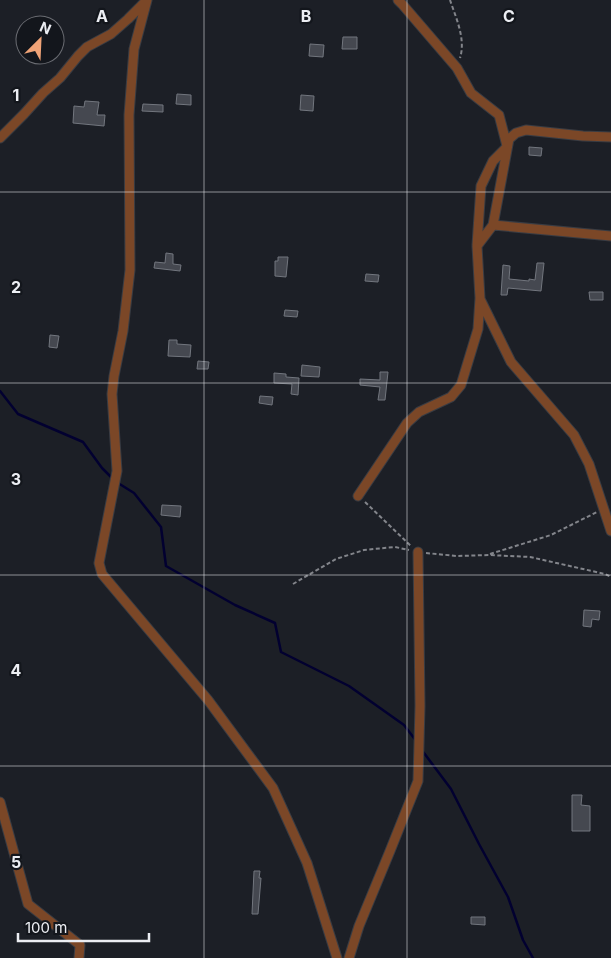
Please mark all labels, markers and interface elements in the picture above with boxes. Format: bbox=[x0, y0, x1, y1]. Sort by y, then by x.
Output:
text: A bbox=[96, 6, 108, 26]
text: B bbox=[301, 6, 311, 26]
text: C bbox=[503, 6, 515, 26]
north arrow bbox=[15, 15, 65, 65]
text: N bbox=[37, 18, 54, 38]
text: 1 bbox=[13, 85, 19, 105]
text: 2 bbox=[11, 277, 21, 297]
text: 3 bbox=[11, 469, 21, 489]
text: 4 bbox=[11, 660, 22, 680]
text: 5 bbox=[11, 852, 21, 872]
scale bar bbox=[18, 910, 149, 942]
text: 100 m bbox=[25, 918, 67, 937]

